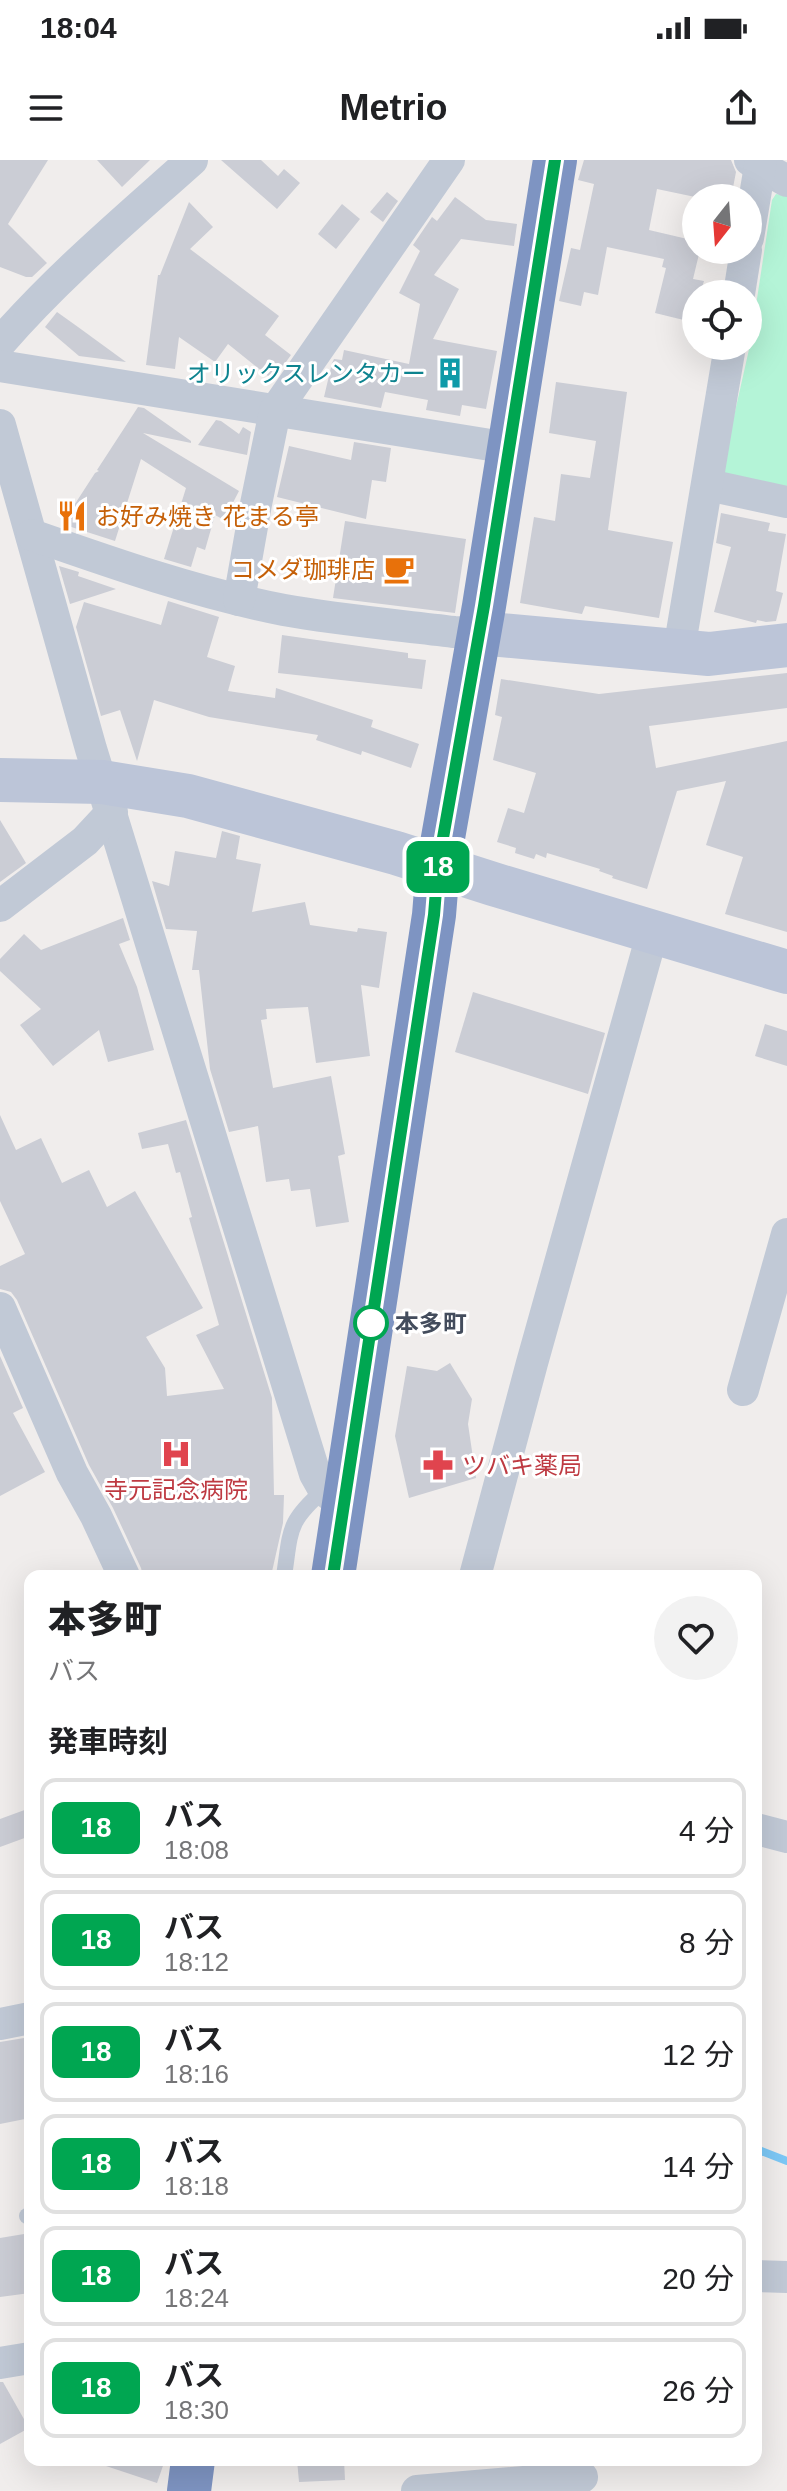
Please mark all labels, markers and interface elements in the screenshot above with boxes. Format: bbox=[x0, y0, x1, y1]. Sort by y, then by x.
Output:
text: 18:04 bbox=[40, 11, 117, 44]
icon: menu bbox=[24, 86, 68, 130]
icon: share bbox=[719, 86, 763, 130]
text: Metrio bbox=[340, 87, 448, 128]
north arrow bbox=[682, 184, 762, 264]
map controls bbox=[682, 184, 762, 360]
button: locate bbox=[682, 280, 762, 360]
building icon: オリックスレンタカー bbox=[433, 356, 467, 390]
place label: オリックスレンタカー bbox=[187, 360, 426, 387]
restaurant icon: お好み焼き 花まる亭 bbox=[55, 499, 89, 533]
place label: お好み焼き 花まる亭 bbox=[96, 503, 319, 530]
cafe icon: コメダ珈琲店 bbox=[382, 552, 416, 586]
place label: コメダ珈琲店 bbox=[231, 556, 375, 583]
line badge: 18 bbox=[402, 841, 474, 893]
text: 18 bbox=[422, 851, 454, 882]
marker: 本多町 bbox=[354, 1306, 388, 1340]
place label: 本多町 bbox=[395, 1310, 467, 1337]
hospital icon: 寺元記念病院 bbox=[159, 1437, 193, 1471]
pharmacy icon: ツバキ薬局 bbox=[421, 1448, 455, 1482]
place label: ツバキ薬局 bbox=[462, 1452, 582, 1479]
place label: 寺元記念病院 bbox=[104, 1476, 248, 1503]
button: heart bbox=[654, 1596, 738, 1680]
text: 本多町 bbox=[48, 1599, 162, 1641]
text: バス bbox=[48, 1656, 100, 1686]
text: 発車時刻 bbox=[48, 1725, 168, 1758]
text: バス bbox=[164, 1799, 224, 1832]
text: 18 bbox=[80, 1812, 112, 1843]
text: 4 分 bbox=[679, 1814, 734, 1847]
text: 18:08 bbox=[164, 1835, 229, 1865]
text: バス bbox=[164, 1911, 224, 1944]
text: 18 bbox=[80, 1924, 112, 1955]
text: 8 分 bbox=[679, 1926, 734, 1959]
text: 18:12 bbox=[164, 1947, 229, 1977]
text: バス bbox=[164, 2023, 224, 2056]
text: 18 bbox=[80, 2036, 112, 2067]
text: 12 分 bbox=[662, 2038, 734, 2071]
text: 18:16 bbox=[164, 2059, 229, 2089]
text: バス bbox=[164, 2135, 224, 2168]
text: 18 bbox=[80, 2148, 112, 2179]
text: 14 分 bbox=[662, 2150, 734, 2183]
text: 18:18 bbox=[164, 2171, 229, 2201]
text: バス bbox=[164, 2247, 224, 2280]
text: 18 bbox=[80, 2260, 112, 2291]
text: 20 分 bbox=[662, 2262, 734, 2295]
text: 18:24 bbox=[164, 2283, 229, 2313]
text: バス bbox=[164, 2359, 224, 2392]
text: 18 bbox=[80, 2372, 112, 2403]
text: 26 分 bbox=[662, 2374, 734, 2407]
text: 18:30 bbox=[164, 2395, 229, 2425]

